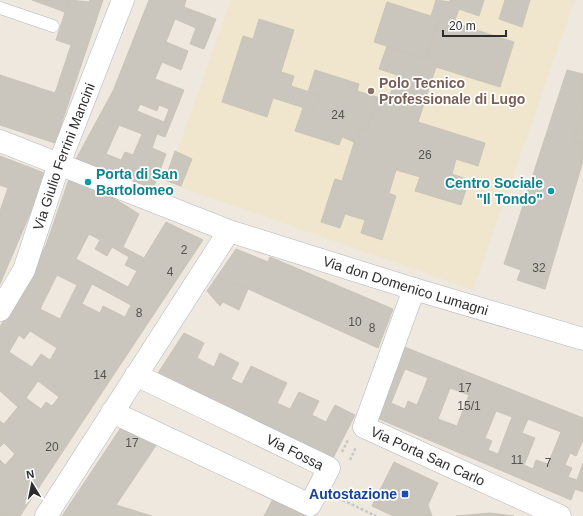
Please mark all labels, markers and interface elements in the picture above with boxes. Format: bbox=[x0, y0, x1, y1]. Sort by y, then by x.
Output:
scale bar bbox=[443, 12, 506, 38]
text: 20 m bbox=[449, 19, 476, 33]
place label: Polo Tecnico Professionale di Lugo bbox=[379, 75, 525, 107]
street label: Via Giulio Ferrini Mancini bbox=[30, 80, 98, 232]
marker: Polo Tecnico Professionale di Lugo bbox=[366, 86, 376, 96]
house number: 24 bbox=[331, 108, 345, 122]
house number: 26 bbox=[418, 148, 432, 162]
place label: Porta di San Bartolomeo bbox=[96, 166, 178, 198]
place label: Centro Sociale "Il Tondo" bbox=[445, 175, 543, 207]
marker: Porta di San Bartolomeo bbox=[83, 177, 93, 187]
marker: Centro Sociale "Il Tondo" bbox=[546, 186, 556, 196]
house number: 2 bbox=[181, 243, 188, 257]
street label: Via don Domenico Lumagni bbox=[321, 253, 490, 319]
house number: 32 bbox=[532, 261, 546, 275]
house number: 4 bbox=[167, 265, 174, 279]
house number: 8 bbox=[136, 306, 143, 320]
house number: 10 bbox=[348, 315, 362, 329]
house number: 8 bbox=[369, 321, 376, 335]
house number: 14 bbox=[93, 368, 107, 382]
house number: 17 bbox=[458, 381, 472, 395]
house number: 15/1 bbox=[457, 399, 481, 413]
street label: Via Porta San Carlo bbox=[368, 423, 488, 489]
street label: Via Fossa bbox=[264, 431, 326, 473]
house number: 17 bbox=[125, 436, 139, 450]
house number: 20 bbox=[45, 440, 59, 454]
house number: 11 bbox=[511, 453, 524, 467]
house number: 7 bbox=[545, 456, 552, 470]
north arrow bbox=[12, 464, 52, 504]
text: N bbox=[25, 468, 35, 481]
place label: Autostazione bbox=[309, 486, 397, 502]
marker: Autostazione bbox=[400, 489, 410, 499]

